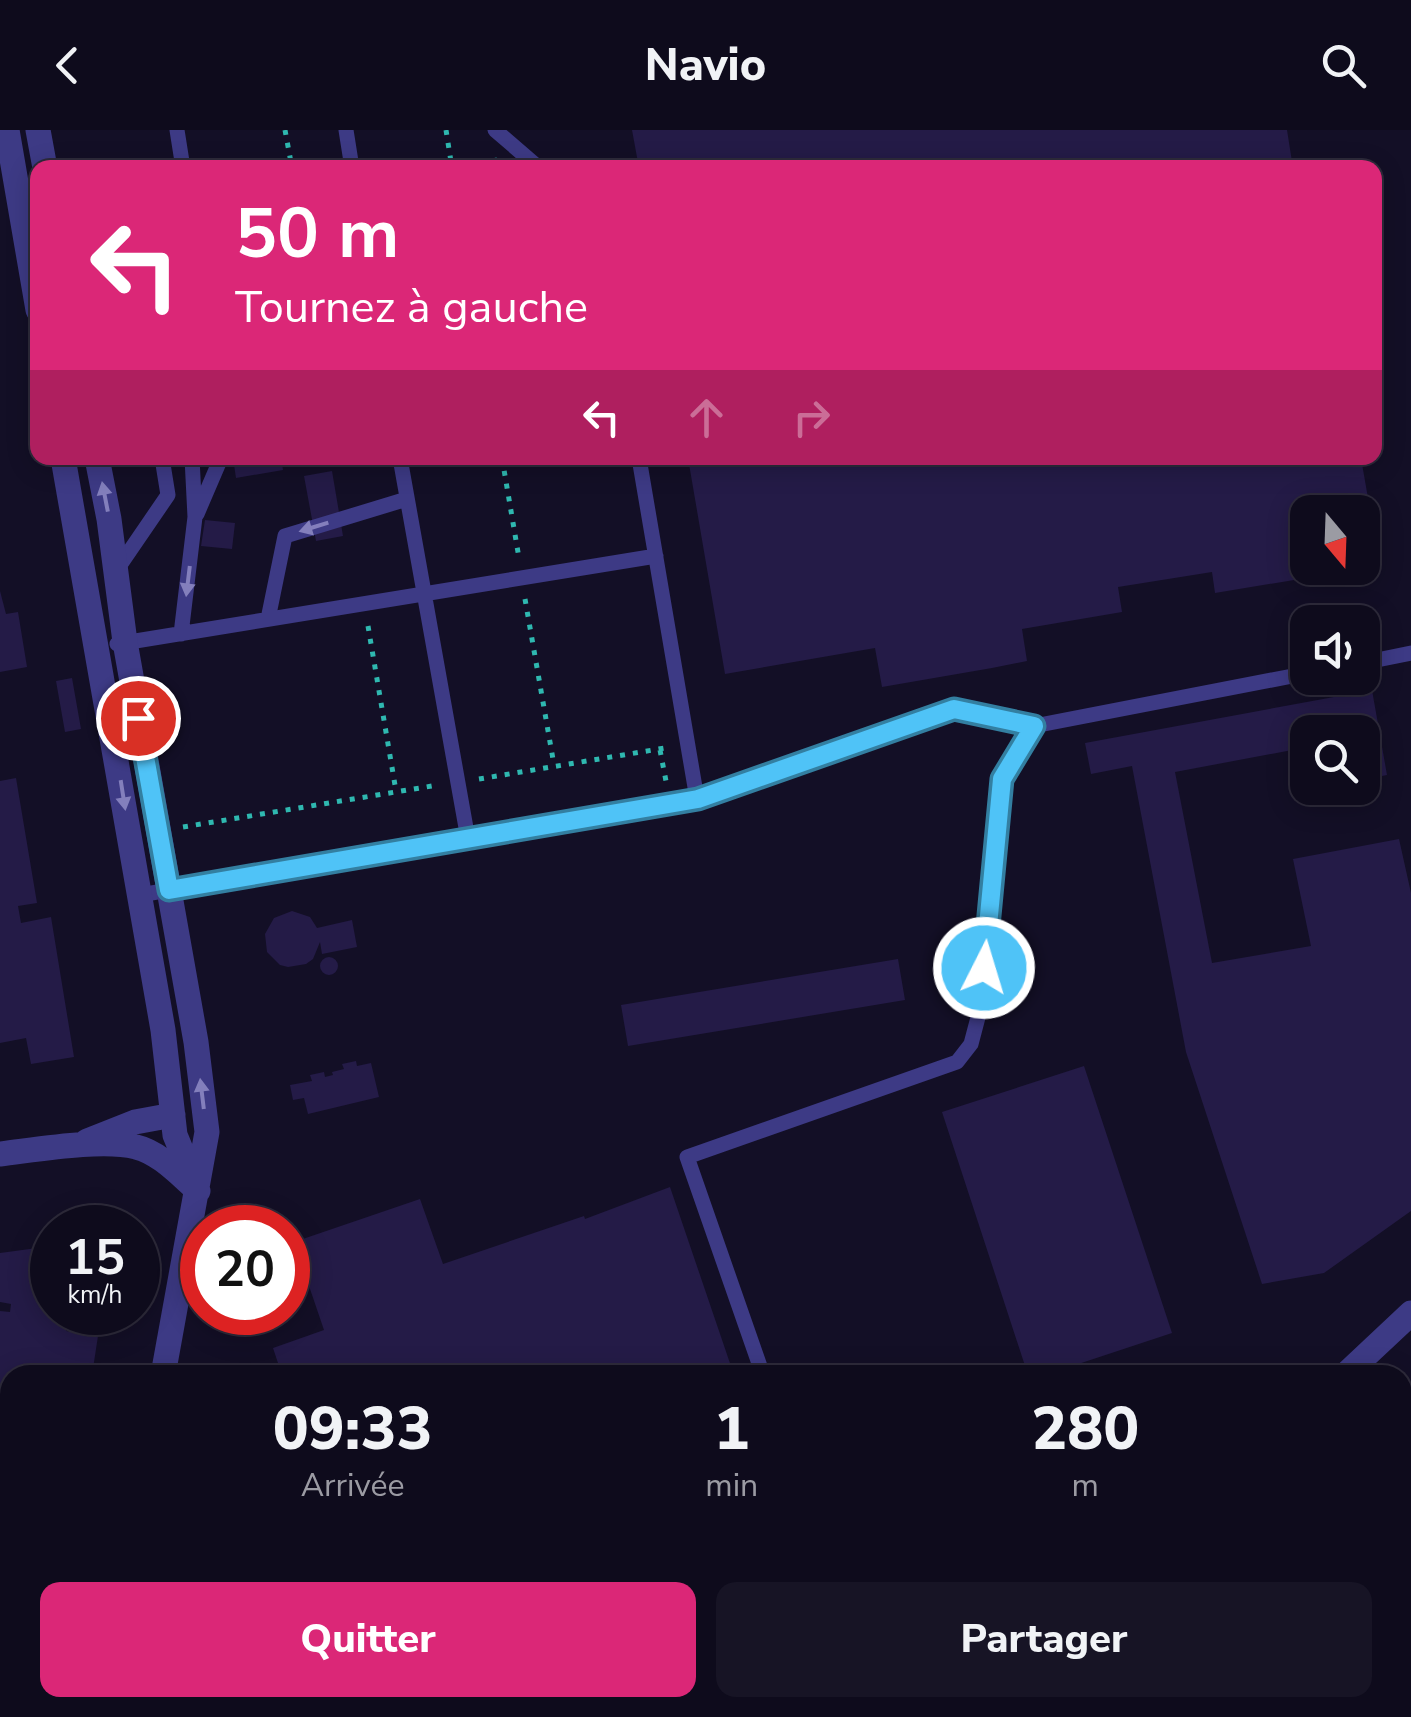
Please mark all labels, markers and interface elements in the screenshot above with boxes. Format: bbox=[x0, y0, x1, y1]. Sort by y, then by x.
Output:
text: Navio bbox=[645, 35, 766, 96]
icon: back bbox=[40, 38, 95, 93]
icon: search bbox=[1316, 38, 1371, 93]
text: 50 m bbox=[235, 186, 399, 282]
icon: left bbox=[70, 200, 200, 330]
text: Tournez à gauche bbox=[235, 277, 588, 338]
icon: left bbox=[574, 390, 629, 445]
icon: ahead bbox=[679, 390, 734, 445]
icon: right bbox=[784, 390, 839, 445]
one-way arrow bbox=[96, 481, 112, 512]
north arrow bbox=[1290, 495, 1380, 585]
map controls bbox=[1290, 495, 1380, 805]
one-way arrow bbox=[298, 520, 329, 535]
one-way arrow bbox=[180, 565, 196, 597]
button: sound bbox=[1290, 605, 1380, 695]
pin bbox=[96, 676, 181, 761]
icon: arrive bbox=[111, 691, 166, 746]
button: search bbox=[1290, 715, 1380, 805]
one-way arrow bbox=[116, 779, 131, 811]
position arrow bbox=[932, 916, 1036, 1020]
one-way arrow bbox=[194, 1078, 210, 1110]
speed limit sign: 20 bbox=[180, 1205, 310, 1335]
text: 15 bbox=[65, 1223, 125, 1292]
text: km/h bbox=[67, 1278, 123, 1312]
text: 09:33 bbox=[273, 1388, 432, 1470]
text: 1 bbox=[714, 1388, 750, 1470]
text: 280 bbox=[1031, 1388, 1139, 1470]
text: Arrivée bbox=[301, 1464, 405, 1507]
text: min bbox=[705, 1464, 758, 1507]
text: m bbox=[1071, 1464, 1099, 1507]
button: Quitter bbox=[40, 1582, 696, 1697]
button: Partager bbox=[716, 1582, 1372, 1697]

